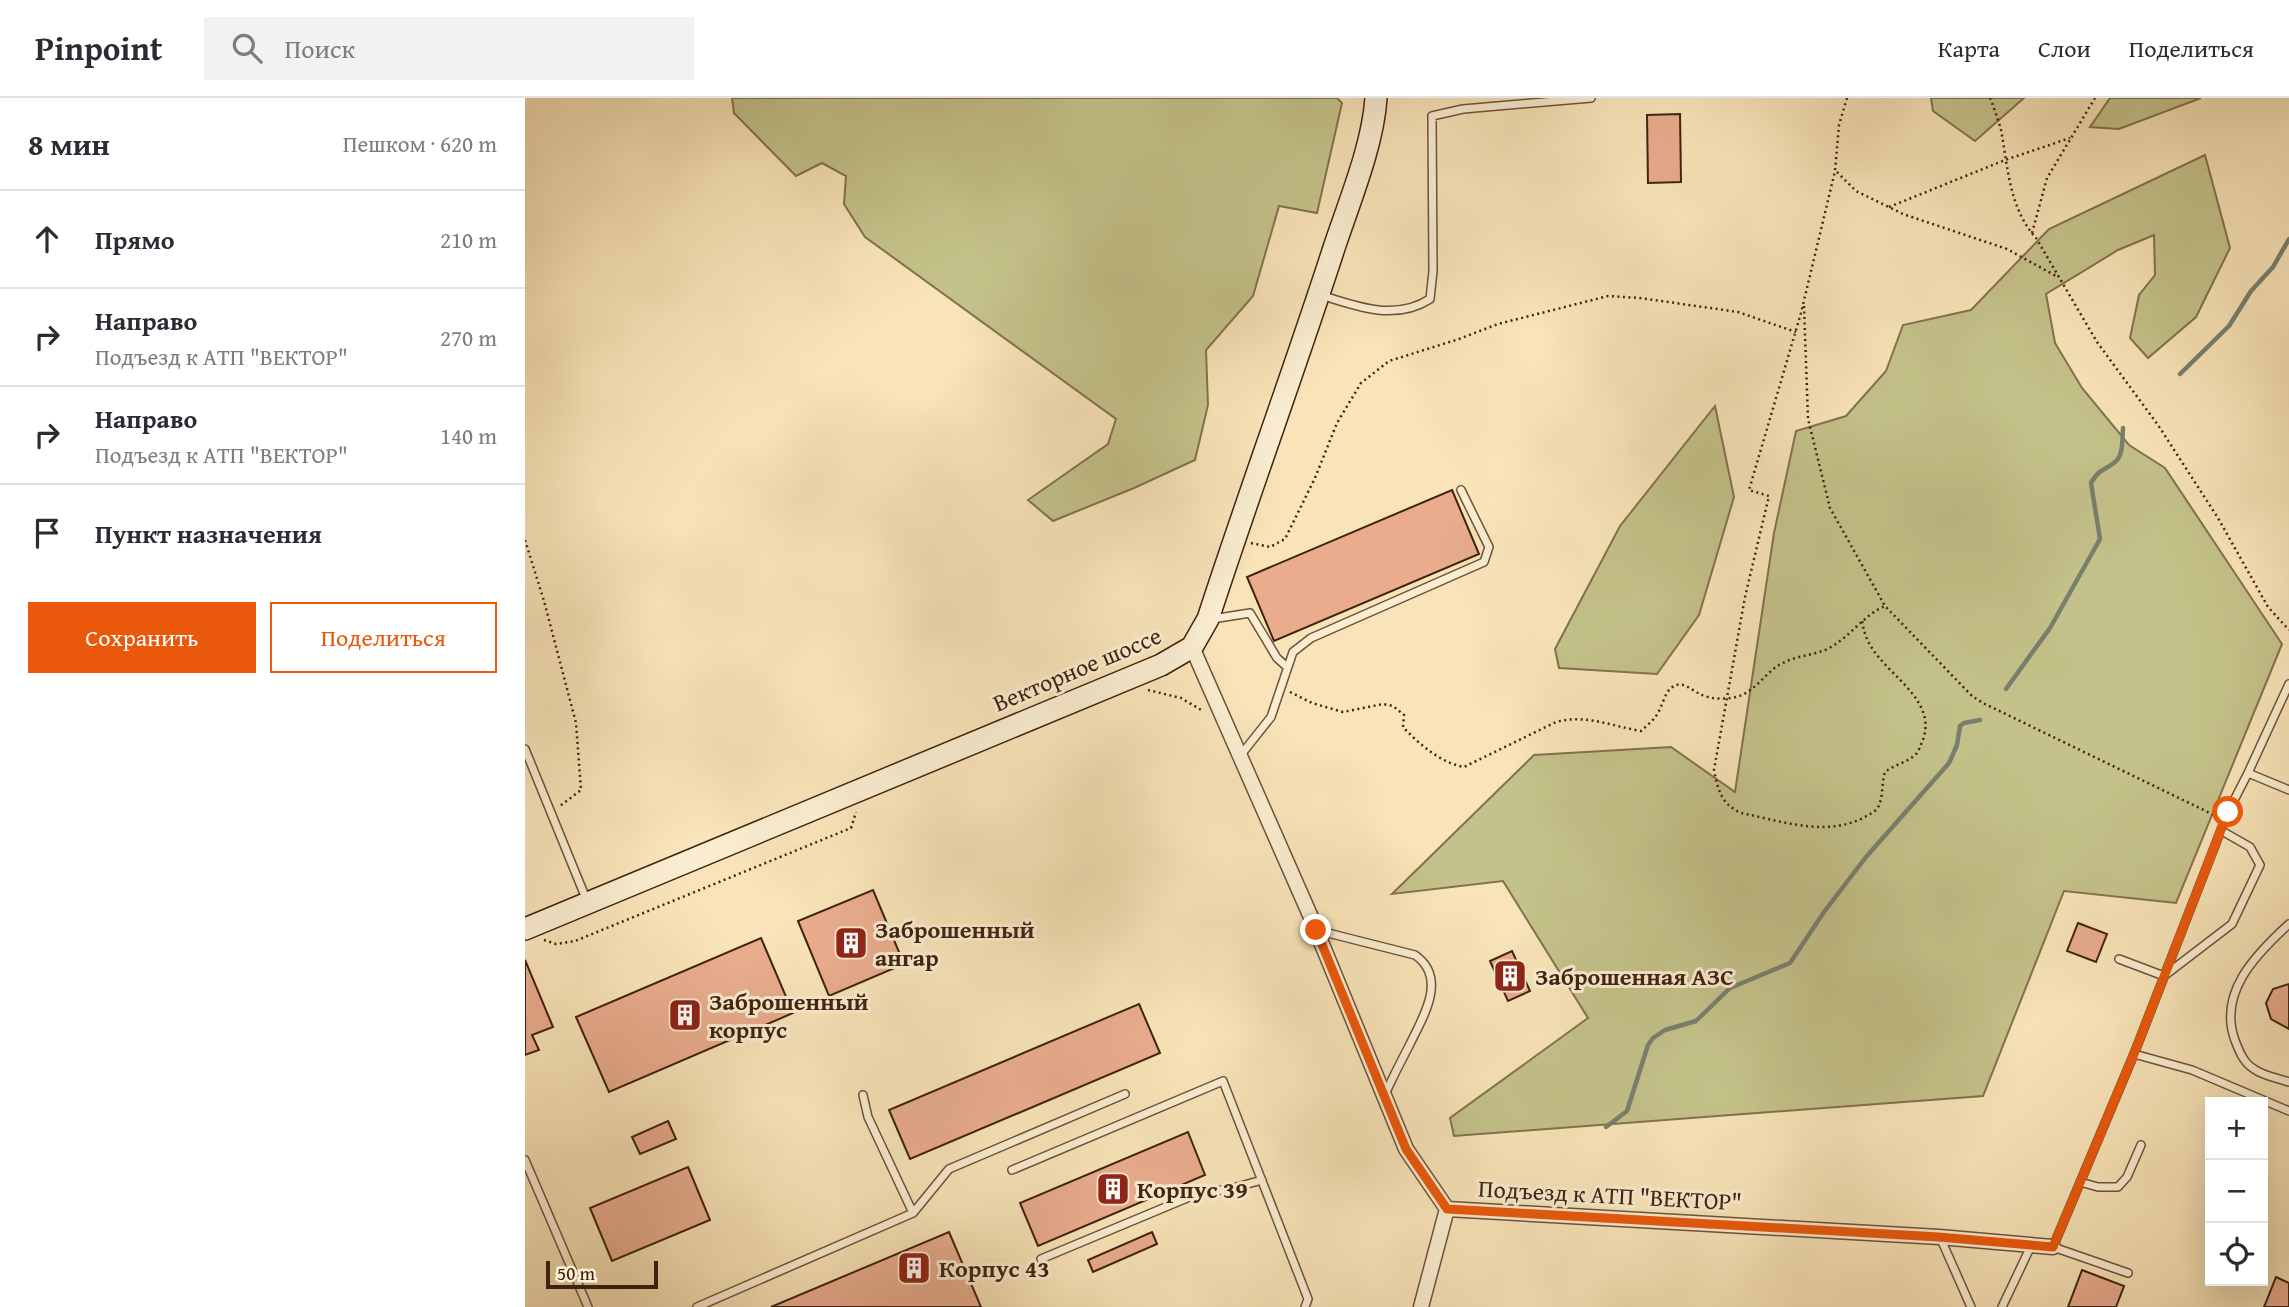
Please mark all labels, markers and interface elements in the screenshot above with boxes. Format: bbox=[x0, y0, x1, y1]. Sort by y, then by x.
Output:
search box bbox=[204, 17, 694, 80]
text: Pinpoint bbox=[35, 24, 162, 72]
icon: search bbox=[228, 29, 266, 67]
text: Поиск bbox=[284, 29, 355, 68]
text: Карта bbox=[1938, 31, 2000, 66]
text: Слои bbox=[2038, 31, 2091, 66]
text: Поделиться bbox=[2129, 31, 2254, 66]
text: 8 мин bbox=[28, 122, 110, 166]
text: Пешком · 620 m bbox=[343, 127, 497, 160]
icon: ahead bbox=[28, 220, 66, 258]
text: Прямо bbox=[95, 220, 175, 259]
text: 210 m bbox=[440, 223, 497, 256]
text: Направо bbox=[95, 301, 197, 340]
icon: right bbox=[28, 318, 66, 356]
text: 270 m bbox=[440, 321, 497, 354]
text: Подъезд к АТП "ВЕКТОР" bbox=[95, 340, 348, 373]
text: Направо bbox=[95, 399, 197, 438]
icon: right bbox=[28, 416, 66, 454]
text: 140 m bbox=[440, 419, 497, 452]
text: Подъезд к АТП "ВЕКТОР" bbox=[95, 438, 348, 471]
icon: arrive bbox=[28, 514, 66, 552]
text: Пункт назначения bbox=[95, 514, 322, 553]
button: Сохранить bbox=[28, 602, 256, 673]
button: Поделиться bbox=[270, 602, 497, 673]
street label: Векторное шоссе bbox=[987, 618, 1167, 720]
route start bbox=[2212, 796, 2243, 827]
place label: Заброшенный ангар bbox=[875, 912, 1035, 975]
route end bbox=[1300, 914, 1331, 945]
building icon: Заброшенный ангар bbox=[832, 924, 870, 962]
building icon: Заброшенная АЗС bbox=[1491, 957, 1529, 995]
place label: Заброшенная АЗС bbox=[1535, 959, 1734, 994]
place label: Заброшенный корпус bbox=[709, 984, 869, 1047]
building icon: Заброшенный корпус bbox=[666, 996, 704, 1034]
map controls bbox=[2205, 1097, 2268, 1286]
button: + bbox=[2205, 1097, 2268, 1160]
button: − bbox=[2205, 1160, 2268, 1223]
building icon: Корпус 39 bbox=[1094, 1170, 1132, 1208]
street label: Подъезд к АТП "ВЕКТОР" bbox=[1477, 1171, 1743, 1219]
place label: Корпус 39 bbox=[1137, 1172, 1248, 1207]
button: locate bbox=[2205, 1223, 2268, 1286]
building icon: Корпус 43 bbox=[895, 1249, 933, 1287]
place label: Корпус 43 bbox=[939, 1251, 1050, 1286]
scale bar bbox=[546, 1258, 658, 1290]
text: 50 m bbox=[557, 1259, 595, 1287]

